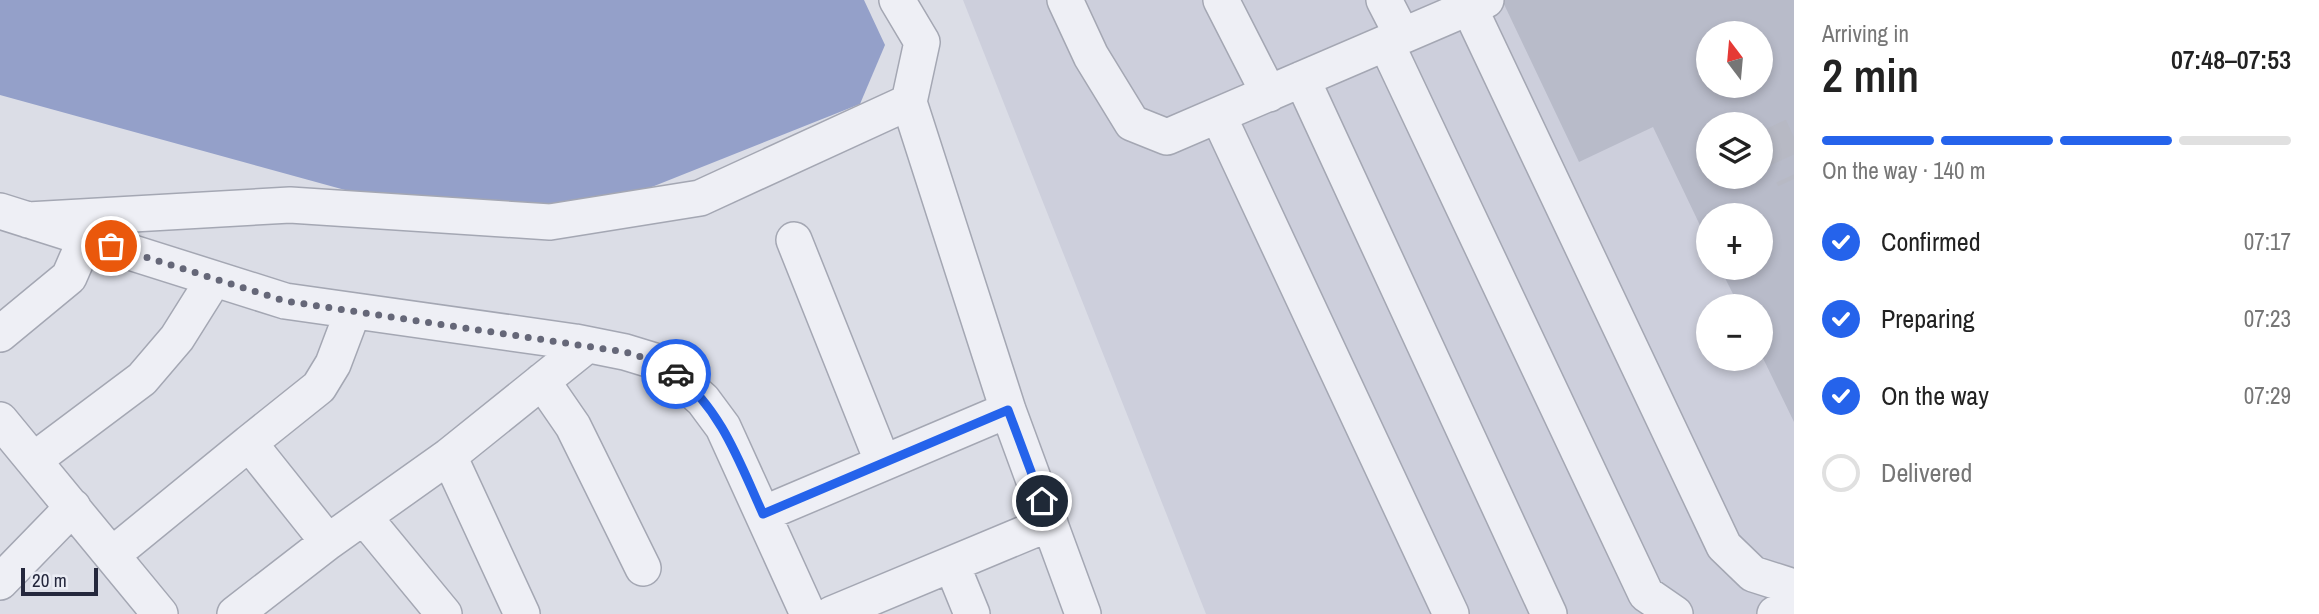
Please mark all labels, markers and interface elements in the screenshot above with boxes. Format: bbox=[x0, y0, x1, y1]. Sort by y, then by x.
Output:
text: Arriving in bbox=[1822, 18, 1909, 49]
north arrow bbox=[1696, 21, 1773, 98]
map controls bbox=[1696, 21, 1773, 371]
text: 07:48–07:53 bbox=[2171, 42, 2291, 77]
text: 2 min bbox=[1822, 44, 1919, 106]
button: layers bbox=[1696, 112, 1773, 189]
text: On the way · 140 m bbox=[1822, 155, 1986, 186]
button: + bbox=[1696, 203, 1773, 280]
pin bbox=[81, 216, 141, 276]
icon: check bbox=[1822, 223, 1860, 261]
text: Confirmed bbox=[1881, 224, 1981, 259]
text: 07:17 bbox=[2244, 226, 2291, 257]
icon: bag bbox=[92, 227, 130, 265]
button: − bbox=[1696, 294, 1773, 371]
icon: check bbox=[1822, 300, 1860, 338]
text: Preparing bbox=[1881, 301, 1975, 336]
text: 07:23 bbox=[2244, 303, 2291, 334]
courier bbox=[641, 339, 711, 409]
icon: car bbox=[657, 355, 695, 393]
icon: check bbox=[1822, 377, 1860, 415]
text: On the way bbox=[1881, 378, 1989, 413]
text: 07:29 bbox=[2244, 380, 2291, 411]
text: Delivered bbox=[1881, 455, 1972, 490]
pin bbox=[1012, 471, 1072, 531]
icon: home bbox=[1023, 482, 1061, 520]
scale bar bbox=[21, 565, 98, 597]
text: 20 m bbox=[32, 567, 67, 593]

